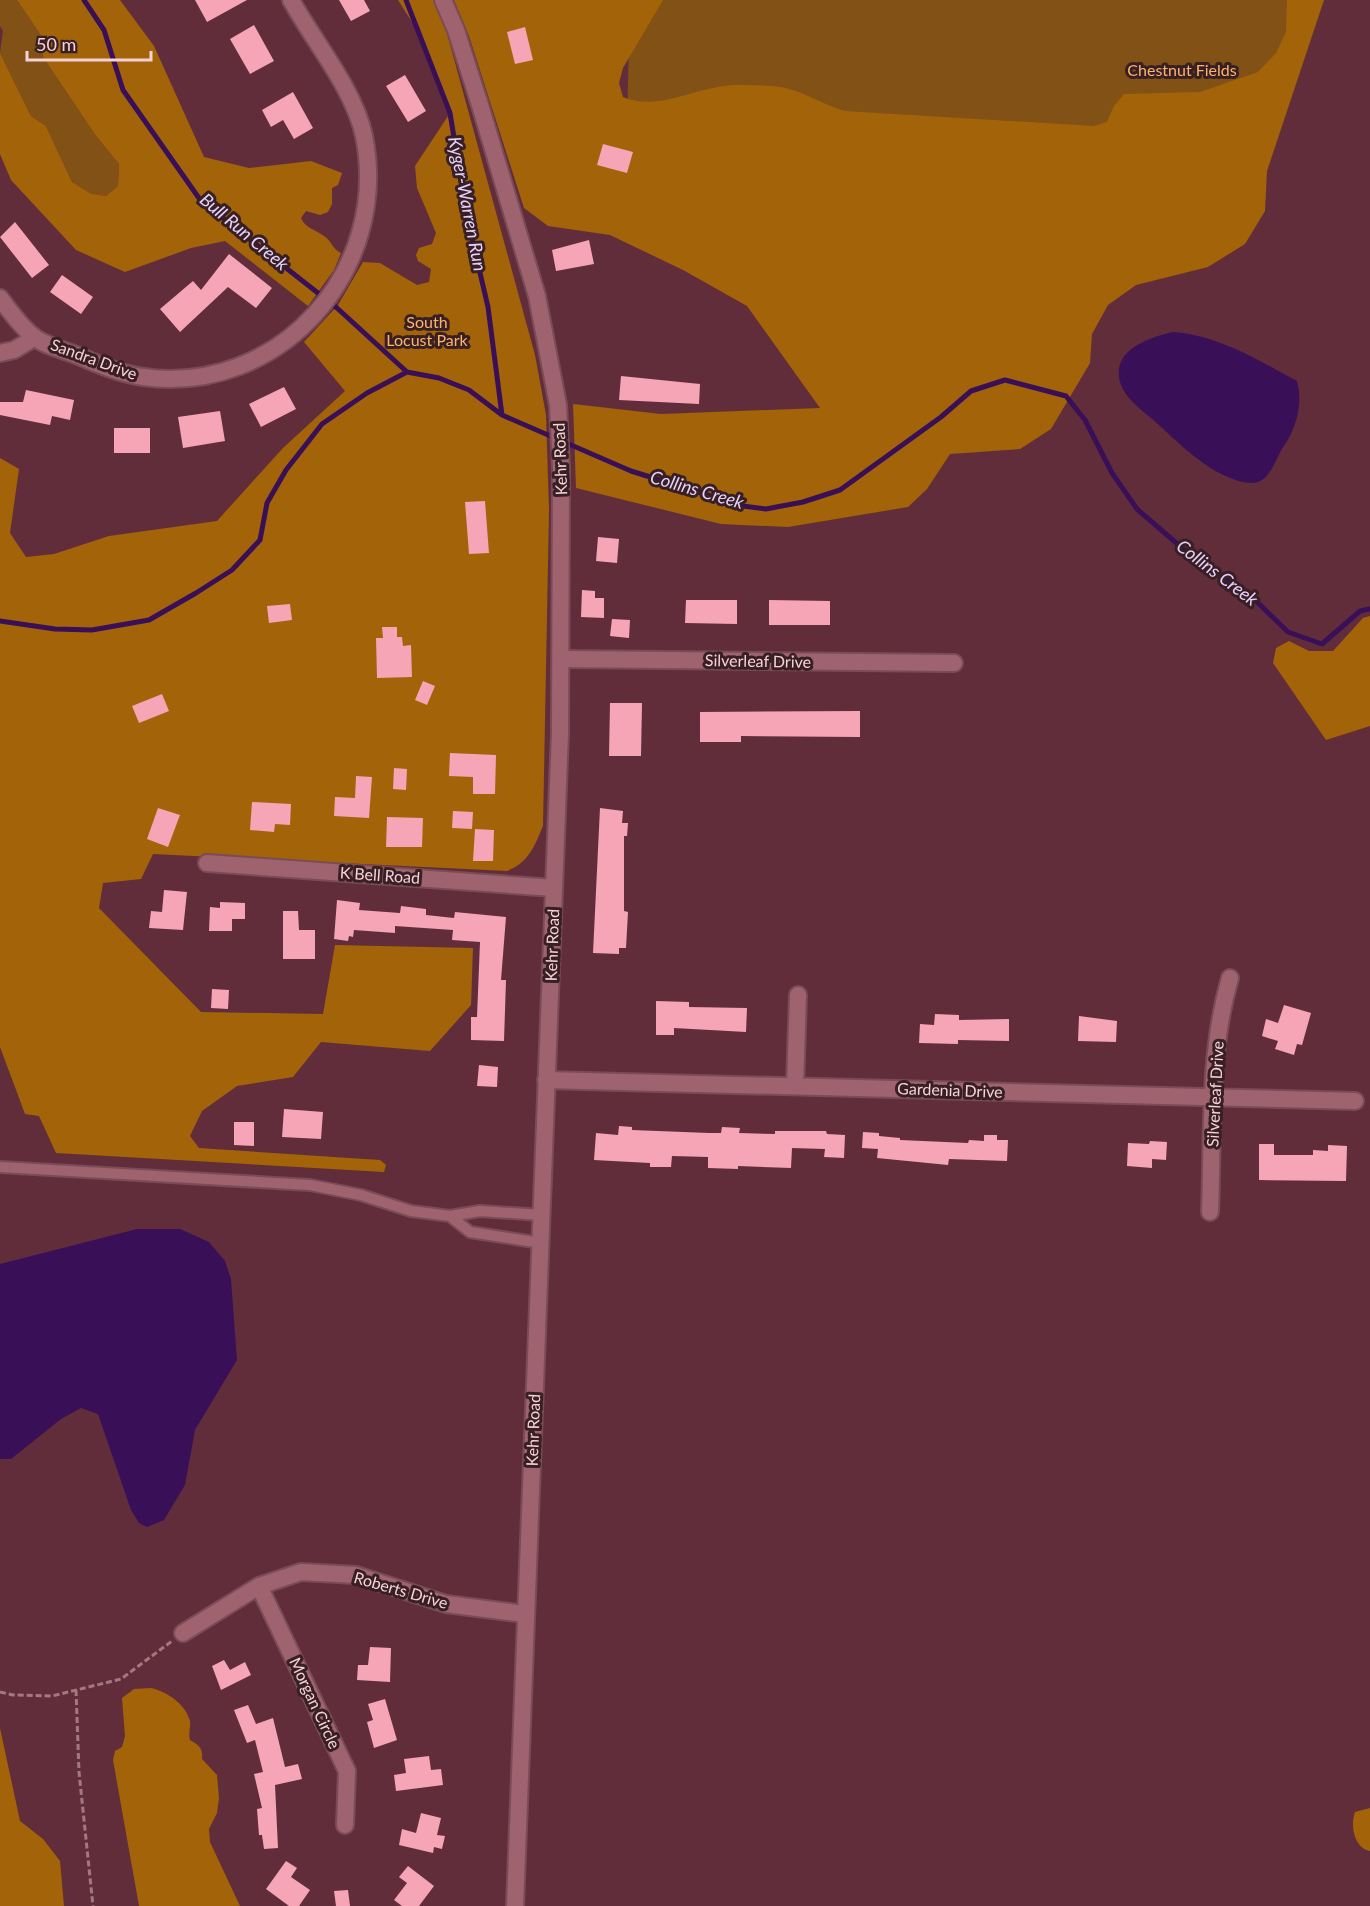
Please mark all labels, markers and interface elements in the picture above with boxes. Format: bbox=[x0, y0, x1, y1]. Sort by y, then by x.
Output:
scale bar bbox=[27, 24, 152, 62]
text: 50 m bbox=[36, 33, 76, 55]
park label: Chestnut Fields bbox=[1127, 60, 1237, 79]
water label: Kyger-Warren Run bbox=[444, 135, 492, 273]
water label: Bull Run Creek bbox=[196, 188, 294, 275]
park label: South Locust Park bbox=[386, 312, 469, 349]
street label: Sandra Drive bbox=[48, 334, 140, 383]
street label: Kehr Road bbox=[549, 422, 570, 496]
water label: Collins Creek bbox=[648, 465, 747, 513]
water label: Collins Creek bbox=[1173, 534, 1263, 610]
street label: Silverleaf Drive bbox=[705, 650, 811, 671]
street label: K Bell Road bbox=[339, 862, 421, 887]
street label: Kehr Road bbox=[541, 908, 562, 982]
street label: Silverleaf Drive bbox=[1202, 1040, 1227, 1147]
street label: Gardenia Drive bbox=[897, 1078, 1003, 1101]
street label: Kehr Road bbox=[522, 1393, 543, 1467]
street label: Roberts Drive bbox=[352, 1567, 450, 1612]
street label: Morgan Circle bbox=[286, 1654, 345, 1751]

